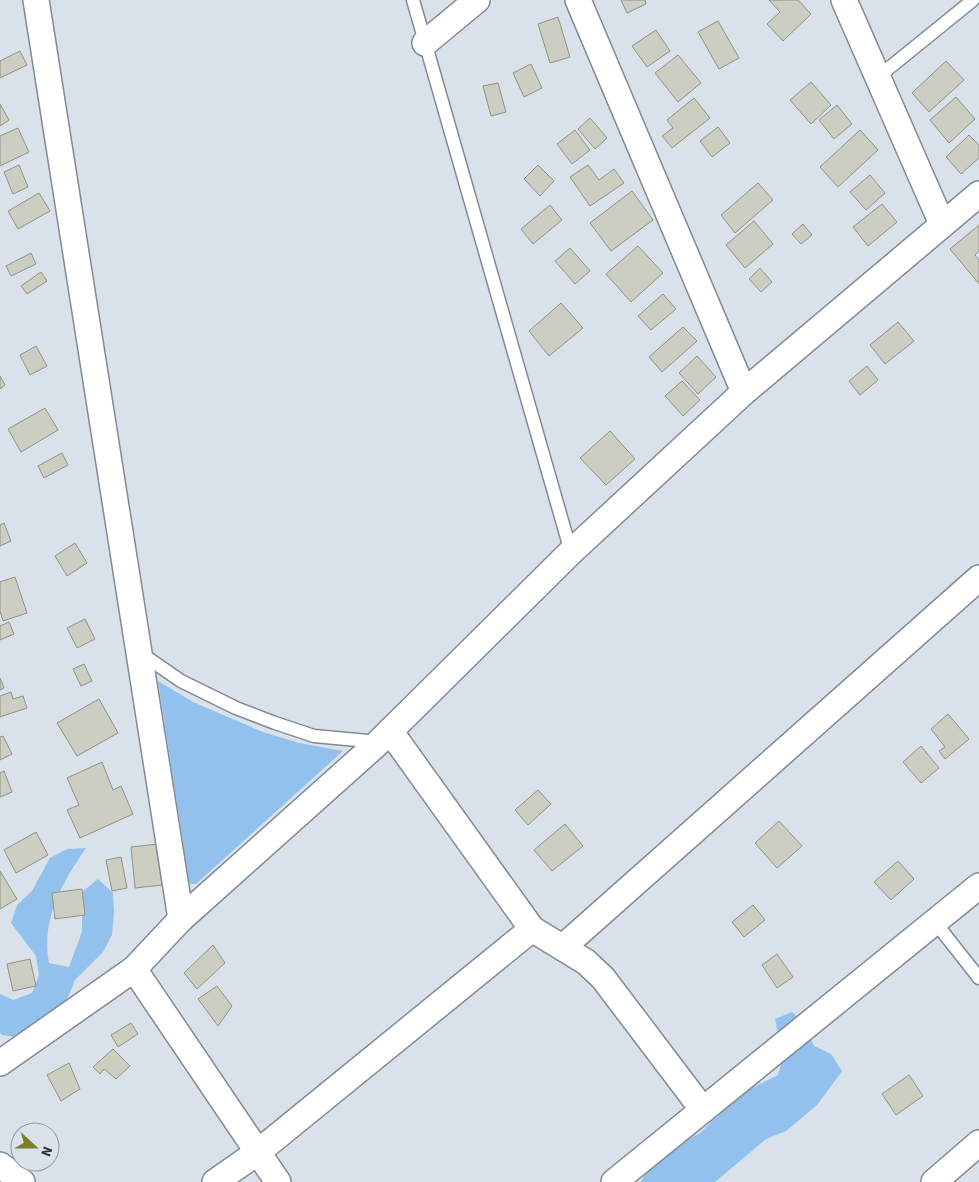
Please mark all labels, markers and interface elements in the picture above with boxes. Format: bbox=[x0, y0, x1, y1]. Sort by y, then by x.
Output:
north arrow bbox=[10, 1122, 60, 1172]
text: N bbox=[35, 1143, 57, 1159]

